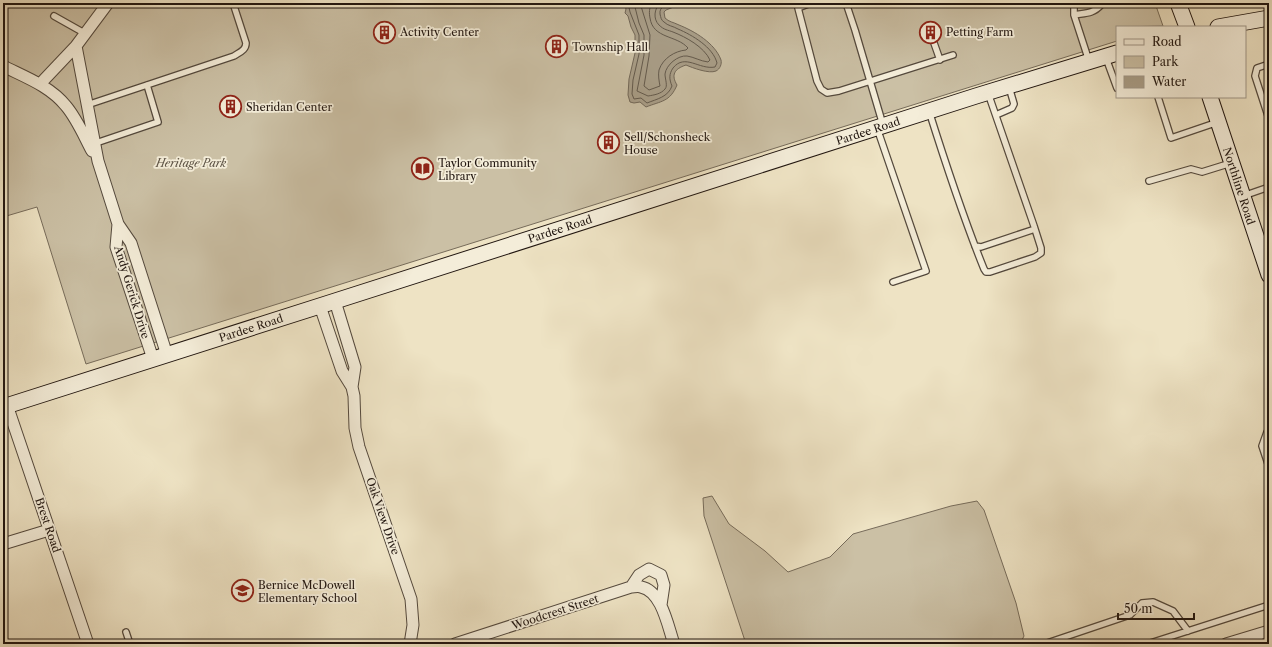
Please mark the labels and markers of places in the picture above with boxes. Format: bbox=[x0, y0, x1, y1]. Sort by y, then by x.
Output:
building icon: Activity Center bbox=[372, 19, 398, 45]
building icon: Petting Farm bbox=[918, 19, 944, 45]
place label: Activity Center bbox=[399, 25, 479, 39]
place label: Petting Farm bbox=[946, 25, 1014, 39]
building icon: Township Hall bbox=[543, 34, 569, 60]
place label: Township Hall bbox=[572, 40, 649, 54]
building icon: Sheridan Center bbox=[218, 94, 244, 120]
place label: Sheridan Center bbox=[246, 100, 333, 114]
building icon: Sell/Schonsheck House bbox=[596, 130, 622, 156]
place label: Sell/Schonsheck House bbox=[624, 130, 711, 157]
library icon: Taylor Community Library bbox=[409, 156, 435, 182]
place label: Taylor Community Library bbox=[438, 156, 538, 183]
school or university icon: Bernice McDowell Elementary School bbox=[229, 578, 255, 604]
place label: Bernice McDowell Elementary School bbox=[258, 578, 358, 605]

